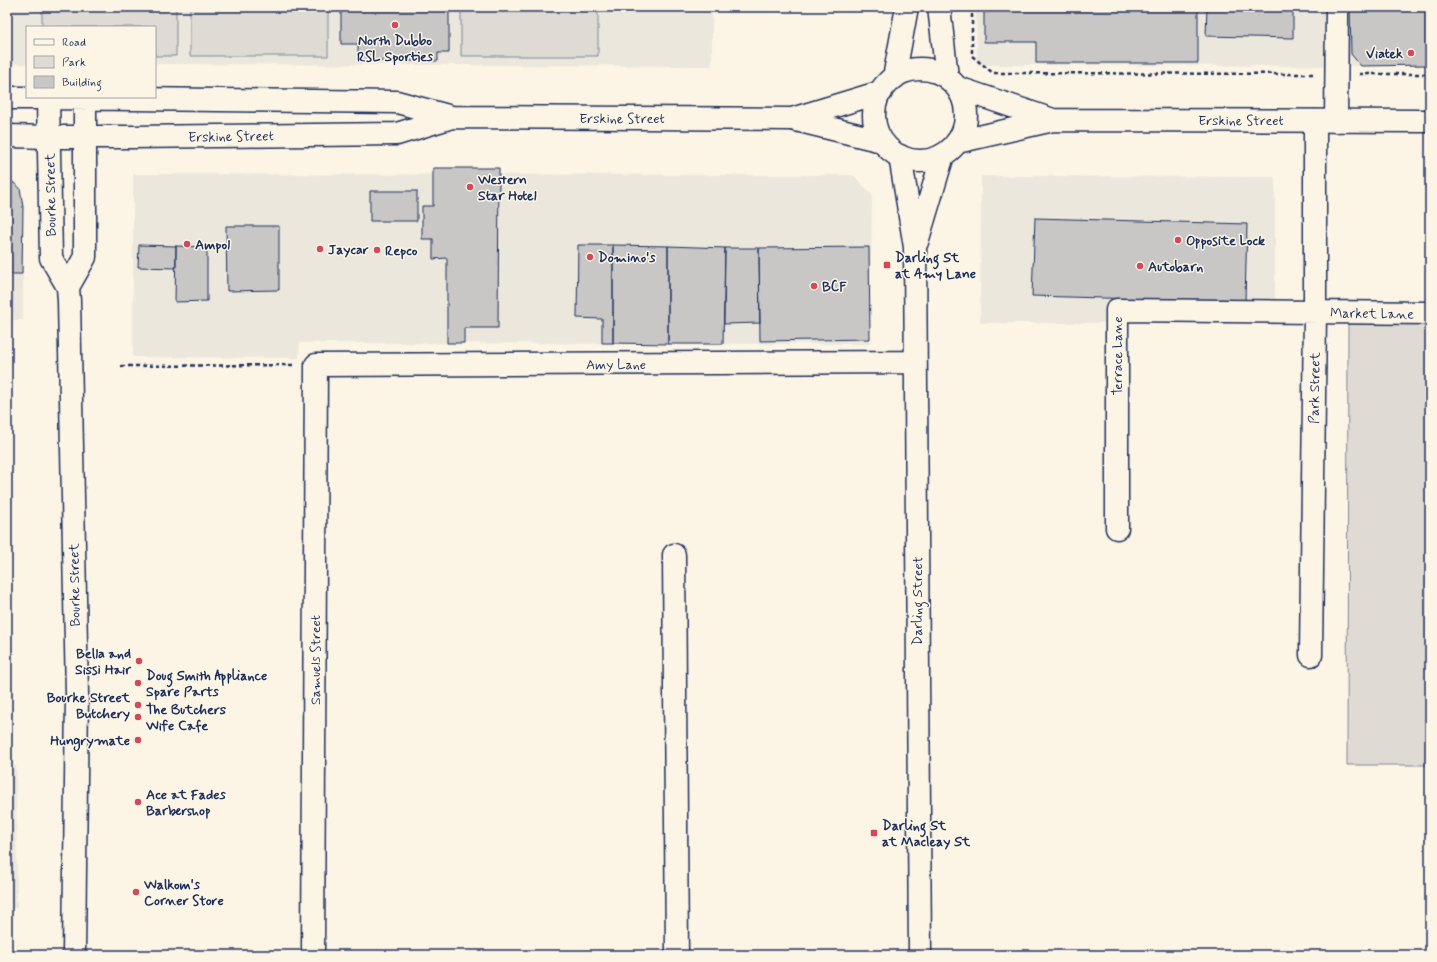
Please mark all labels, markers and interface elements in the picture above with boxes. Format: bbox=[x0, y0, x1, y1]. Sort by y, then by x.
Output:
marker: North Dubbo RSL Sporties bbox=[390, 20, 400, 30]
legend bbox=[26, 26, 156, 98]
place label: North Dubbo RSL Sporties bbox=[357, 32, 434, 66]
text: Road bbox=[62, 35, 86, 51]
place label: Viatek bbox=[1366, 45, 1403, 63]
marker: Viatek bbox=[1406, 48, 1416, 58]
text: Park bbox=[62, 55, 86, 71]
text: Building bbox=[62, 75, 102, 92]
street label: Erskine Street bbox=[579, 110, 665, 128]
street label: Erskine Street bbox=[1198, 112, 1284, 130]
street label: Erskine Street bbox=[188, 127, 274, 147]
street label: Bourke Street bbox=[41, 152, 61, 237]
place label: Western Star Hotel bbox=[477, 171, 537, 205]
marker: Western Star Hotel bbox=[465, 182, 475, 192]
place label: Opposite Lock bbox=[1186, 232, 1265, 250]
marker: Opposite Lock bbox=[1173, 235, 1183, 245]
place label: Ampol bbox=[195, 236, 230, 254]
marker: Ampol bbox=[182, 239, 192, 249]
place label: Jaycar bbox=[328, 241, 369, 259]
place label: Repco bbox=[385, 242, 418, 260]
marker: Jaycar bbox=[315, 244, 325, 254]
marker: Repco bbox=[372, 245, 382, 255]
place label: Domino's bbox=[598, 249, 656, 267]
place label: Darling St at Amy Lane bbox=[895, 249, 976, 283]
marker: Domino's bbox=[585, 252, 595, 262]
place label: Autobarn bbox=[1148, 258, 1203, 276]
marker: Darling St at Amy Lane bbox=[882, 260, 892, 270]
marker: Autobarn bbox=[1135, 261, 1145, 271]
place label: BCF bbox=[822, 278, 847, 296]
marker: BCF bbox=[809, 281, 819, 291]
street label: Market Lane bbox=[1330, 304, 1414, 324]
street label: Terrace Lane bbox=[1109, 316, 1127, 396]
street label: Park Street bbox=[1305, 351, 1325, 424]
street label: Amy Lane bbox=[586, 356, 646, 374]
street label: Bourke Street bbox=[65, 542, 85, 627]
street label: Darling Street bbox=[909, 556, 929, 646]
street label: Samuels Street bbox=[307, 615, 325, 705]
place label: Bella and Sissi Hair bbox=[75, 645, 132, 679]
marker: Bella and Sissi Hair bbox=[134, 656, 144, 666]
place label: Doug Smith Appliance Spare Parts bbox=[146, 667, 267, 701]
marker: Doug Smith Appliance Spare Parts bbox=[133, 678, 143, 688]
place label: Bourke Street Butchery bbox=[47, 689, 131, 723]
marker: Bourke Street Butchery bbox=[133, 700, 143, 710]
place label: The Butchers Wife Cafe bbox=[145, 701, 227, 735]
marker: The Butchers Wife Cafe bbox=[133, 712, 143, 722]
place label: Hungrymate bbox=[50, 732, 130, 752]
marker: Hungrymate bbox=[133, 735, 143, 745]
place label: Ace at Fades Barbershop bbox=[146, 786, 227, 820]
marker: Ace at Fades Barbershop bbox=[133, 797, 143, 807]
place label: Darling St at Macleay St bbox=[882, 817, 971, 851]
marker: Darling St at Macleay St bbox=[869, 828, 879, 838]
place label: Walkom's Corner Store bbox=[143, 876, 224, 910]
marker: Walkom's Corner Store bbox=[131, 887, 141, 897]

